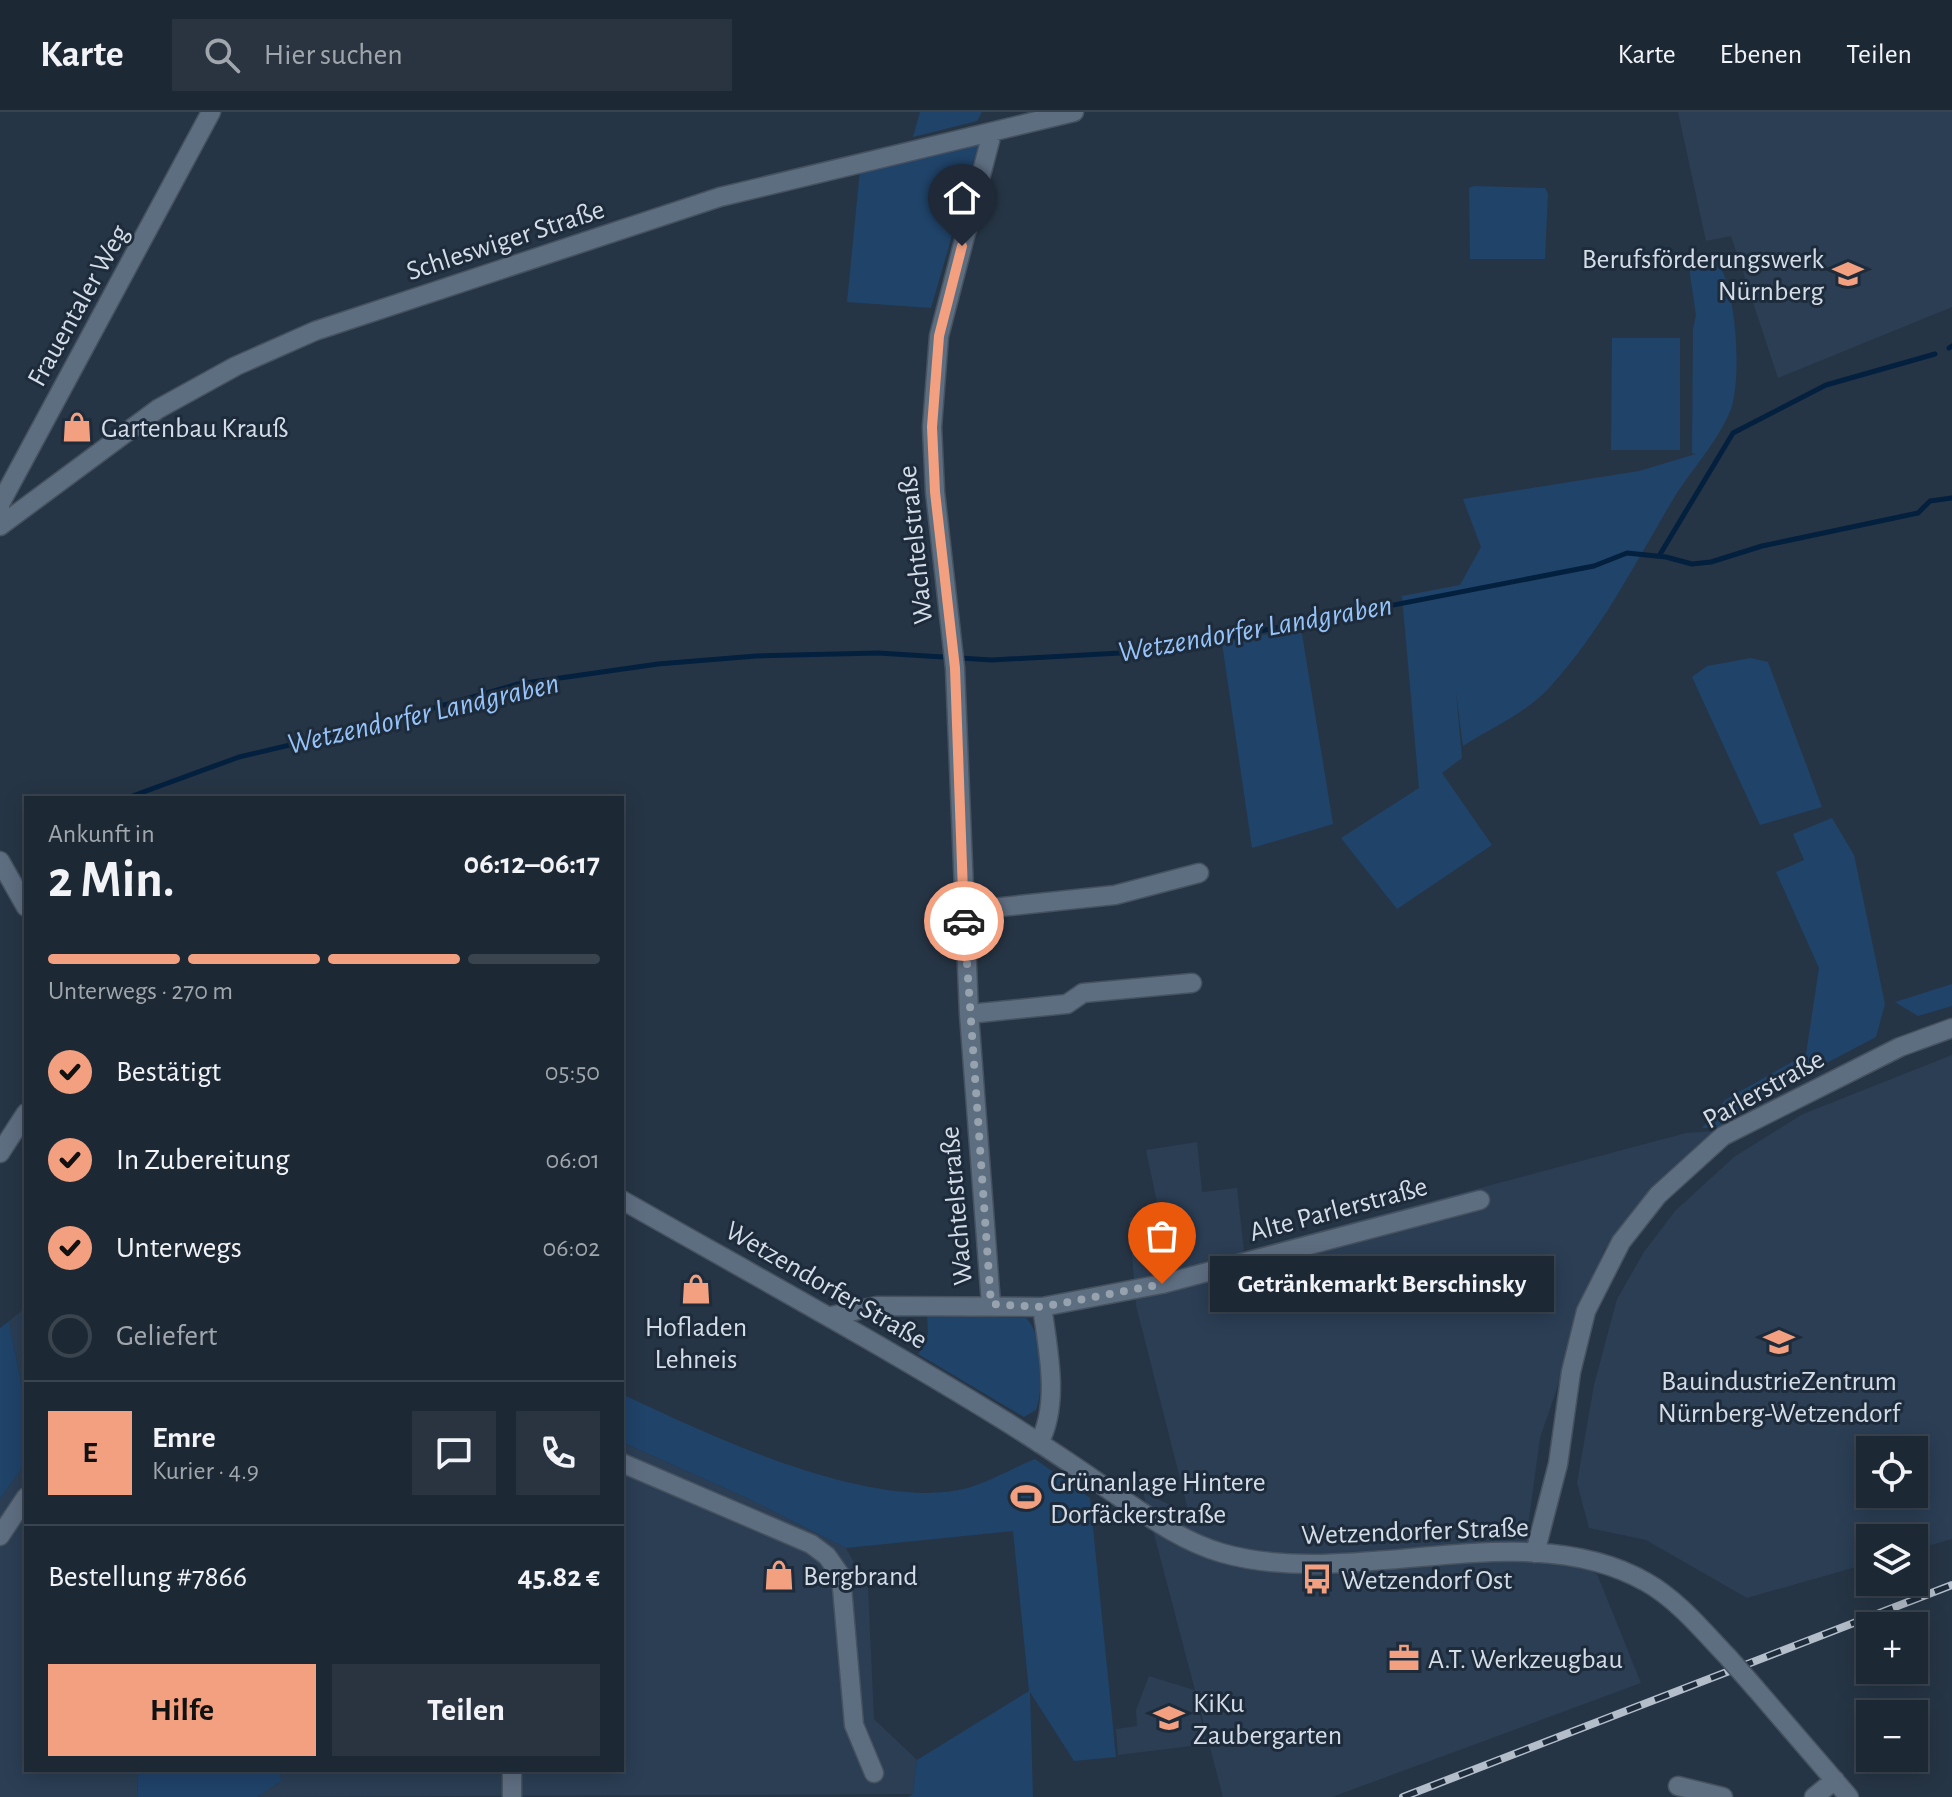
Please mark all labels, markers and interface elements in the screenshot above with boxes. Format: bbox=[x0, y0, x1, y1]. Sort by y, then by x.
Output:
search box bbox=[172, 19, 732, 91]
icon: search bbox=[200, 33, 244, 77]
text: Karte bbox=[40, 36, 124, 74]
text: Hier suchen bbox=[264, 40, 403, 70]
text: Karte bbox=[1617, 41, 1676, 69]
text: Ebenen bbox=[1720, 41, 1802, 69]
text: Teilen bbox=[1846, 41, 1912, 69]
pin bbox=[928, 164, 996, 246]
icon: home bbox=[940, 176, 984, 220]
street label: Schleswiger Straße bbox=[403, 196, 608, 286]
street label: Frauentaler Weg bbox=[23, 220, 135, 391]
place label: Berufsförderungswerk Nürnberg bbox=[1582, 246, 1824, 306]
school or university icon: Berufsförderungswerk Nürnberg bbox=[1831, 257, 1865, 291]
shop icon: Gartenbau Krauß bbox=[60, 410, 94, 444]
place label: Gartenbau Krauß bbox=[101, 415, 288, 443]
street label: Wachtelstraße bbox=[894, 464, 938, 626]
water label: Wetzendorfer Landgraben bbox=[1116, 590, 1395, 668]
water label: Wetzendorfer Landgraben bbox=[284, 668, 562, 760]
text: Ankunft in bbox=[48, 821, 155, 847]
text: 06:12–06:17 bbox=[464, 849, 600, 879]
text: 2 Min. bbox=[48, 854, 175, 906]
courier bbox=[924, 881, 1004, 961]
icon: car bbox=[942, 899, 986, 943]
text: Unterwegs · 270 m bbox=[48, 978, 233, 1004]
street label: Parlerstraße bbox=[1699, 1045, 1829, 1134]
icon: check bbox=[48, 1050, 92, 1094]
text: Bestätigt bbox=[116, 1057, 221, 1087]
text: 05:50 bbox=[545, 1059, 600, 1085]
street label: Wachtelstraße bbox=[936, 1125, 978, 1287]
icon: check bbox=[48, 1138, 92, 1182]
text: In Zubereitung bbox=[116, 1145, 290, 1175]
text: 06:01 bbox=[545, 1147, 600, 1173]
street label: Alte Parlerstraße bbox=[1247, 1173, 1431, 1247]
pin bbox=[1128, 1202, 1196, 1284]
icon: bag bbox=[1140, 1214, 1184, 1258]
street label: Wetzendorfer Straße bbox=[720, 1217, 932, 1355]
icon: check bbox=[48, 1226, 92, 1270]
text: Unterwegs bbox=[116, 1233, 242, 1263]
text: 06:02 bbox=[543, 1235, 600, 1261]
callout: Getränkemarkt Berschinsky bbox=[1210, 1256, 1554, 1312]
text: Getränkemarkt Berschinsky bbox=[1238, 1271, 1526, 1297]
shop icon: Hofladen Lehneis bbox=[679, 1272, 713, 1306]
place label: Hofladen Lehneis bbox=[645, 1314, 747, 1374]
text: Geliefert bbox=[116, 1321, 217, 1351]
school or university icon: BauindustrieZentrum Nürnberg-Wetzendorf bbox=[1762, 1325, 1796, 1359]
place label: BauindustrieZentrum Nürnberg-Wetzendorf bbox=[1658, 1368, 1902, 1428]
button: chat bbox=[412, 1411, 496, 1495]
button: phone bbox=[516, 1411, 600, 1495]
text: Emre bbox=[152, 1423, 216, 1453]
map controls bbox=[1856, 1436, 1928, 1772]
button: locate bbox=[1856, 1436, 1928, 1508]
text: E bbox=[82, 1438, 98, 1468]
text: Kurier · 4.9 bbox=[152, 1458, 259, 1484]
place label: Grünanlage Hintere Dorfäckerstraße bbox=[1050, 1469, 1266, 1529]
sports icon: Grünanlage Hintere Dorfäckerstraße bbox=[1009, 1480, 1043, 1514]
street label: Wetzendorfer Straße bbox=[1301, 1514, 1529, 1550]
button: layers bbox=[1856, 1524, 1928, 1596]
shop icon: Bergbrand bbox=[762, 1558, 796, 1592]
text: Bestellung #7866 bbox=[48, 1562, 247, 1592]
text: 45.82 € bbox=[518, 1562, 600, 1592]
bus stop icon: Wetzendorf Ost bbox=[1300, 1562, 1334, 1596]
place label: Bergbrand bbox=[803, 1563, 918, 1591]
place label: Wetzendorf Ost bbox=[1341, 1567, 1512, 1595]
button: + bbox=[1856, 1612, 1928, 1684]
office icon: A.T. Werkzeugbau bbox=[1387, 1641, 1421, 1675]
place label: A.T. Werkzeugbau bbox=[1428, 1646, 1623, 1674]
button: Hilfe bbox=[48, 1664, 316, 1756]
button: Teilen bbox=[332, 1664, 600, 1756]
place label: KiKu Zaubergarten bbox=[1193, 1690, 1342, 1750]
button: − bbox=[1856, 1700, 1928, 1772]
school or university icon: KiKu Zaubergarten bbox=[1152, 1701, 1186, 1735]

